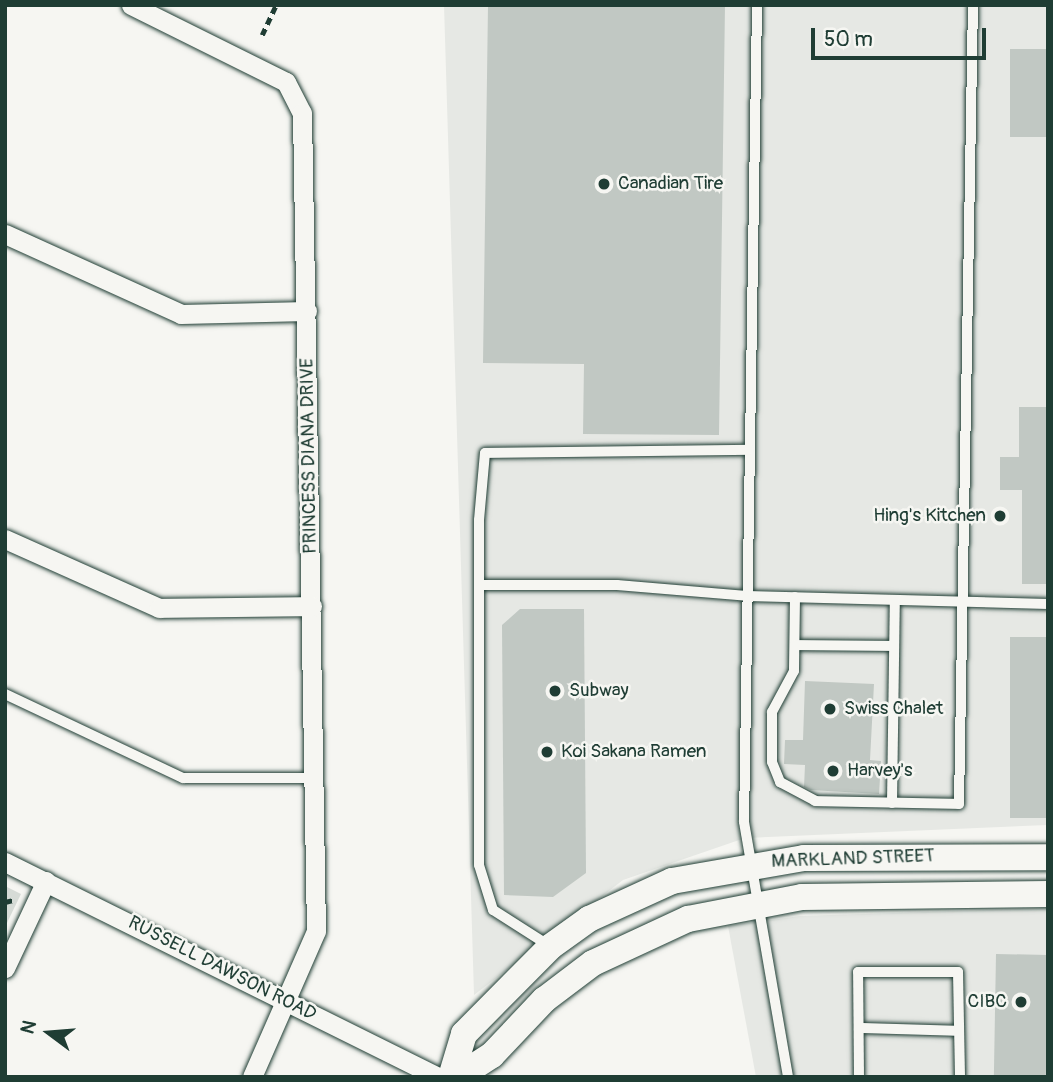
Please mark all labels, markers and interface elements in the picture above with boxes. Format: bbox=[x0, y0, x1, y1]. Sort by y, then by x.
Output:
scale bar bbox=[815, 14, 990, 58]
text: 50 m bbox=[824, 26, 873, 53]
place label: Canadian Tire bbox=[618, 173, 723, 195]
marker: Canadian Tire bbox=[596, 176, 612, 192]
street label: PRINCESS DIANA DRIVE bbox=[296, 358, 322, 554]
place label: Hing's Kitchen bbox=[873, 505, 986, 527]
marker: Hing's Kitchen bbox=[992, 508, 1008, 524]
place label: Subway bbox=[569, 680, 629, 702]
marker: Subway bbox=[547, 683, 563, 699]
place label: Swiss Chalet bbox=[844, 698, 943, 720]
marker: Swiss Chalet bbox=[822, 701, 838, 717]
place label: Koi Sakana Ramen bbox=[561, 741, 706, 763]
marker: Koi Sakana Ramen bbox=[539, 744, 555, 760]
place label: Harvey's bbox=[847, 760, 913, 782]
marker: Harvey's bbox=[825, 763, 841, 779]
street label: MARKLAND STREET bbox=[771, 845, 935, 873]
street label: RUSSELL DAWSON ROAD bbox=[124, 912, 320, 1026]
place label: CIBC bbox=[967, 991, 1007, 1013]
marker: CIBC bbox=[1013, 994, 1029, 1010]
north arrow bbox=[14, 998, 84, 1068]
text: N bbox=[16, 1018, 42, 1037]

